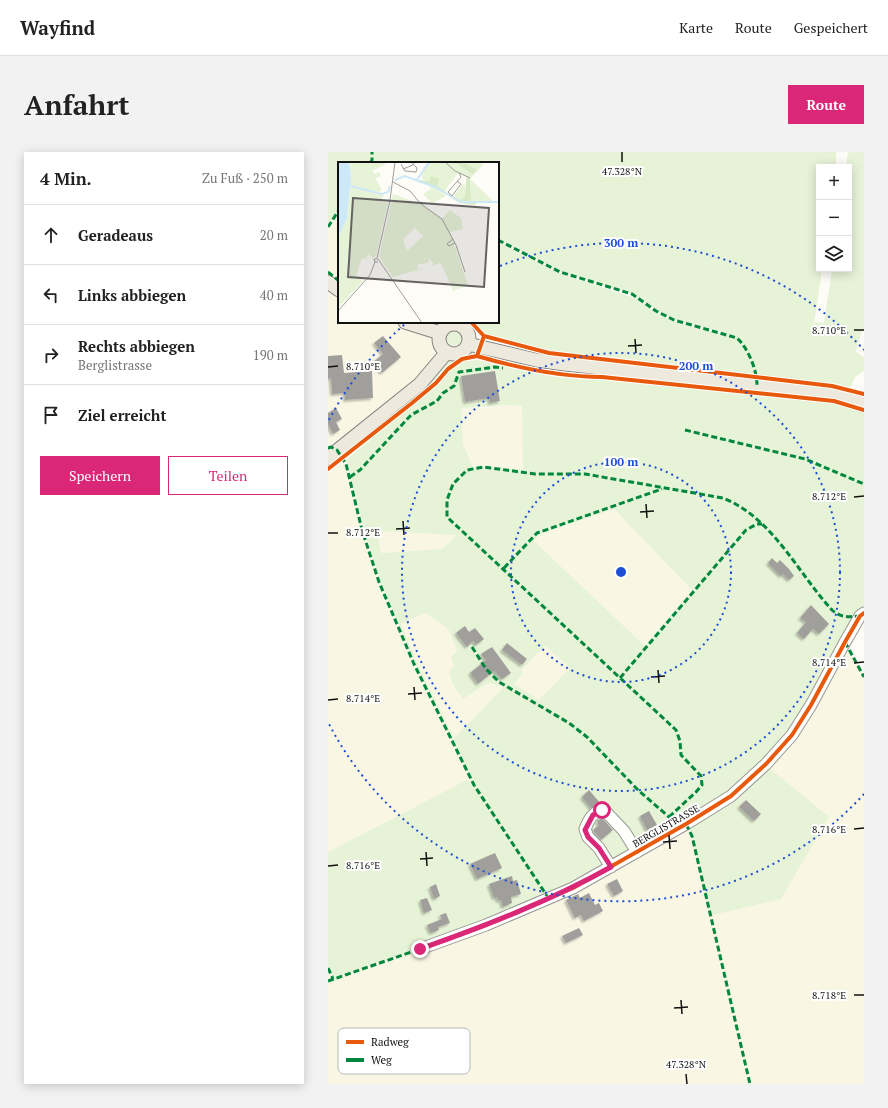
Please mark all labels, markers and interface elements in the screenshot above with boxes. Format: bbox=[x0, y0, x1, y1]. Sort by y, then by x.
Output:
text: Wayfind bbox=[20, 15, 95, 40]
text: Karte bbox=[679, 18, 713, 37]
text: Route bbox=[735, 18, 772, 37]
text: Gespeichert bbox=[794, 18, 868, 37]
button: Route bbox=[788, 85, 864, 124]
text: Anfahrt bbox=[24, 86, 130, 123]
inset map bbox=[338, 162, 499, 323]
map controls bbox=[816, 164, 852, 272]
button: + bbox=[816, 164, 852, 200]
text: 47.328°N bbox=[602, 165, 643, 178]
text: 4 Min. bbox=[40, 167, 92, 190]
text: Zu Fuß · 250 m bbox=[202, 169, 288, 187]
button: − bbox=[816, 200, 852, 236]
icon: ahead bbox=[40, 224, 62, 246]
text: Geradeaus bbox=[78, 225, 153, 245]
text: 20 m bbox=[260, 226, 288, 244]
text: 300 m bbox=[604, 235, 638, 250]
button: layers bbox=[816, 236, 852, 272]
icon: left bbox=[40, 284, 62, 306]
text: Links abbiegen bbox=[78, 285, 186, 305]
text: 40 m bbox=[260, 286, 288, 304]
text: 8.710°E bbox=[812, 324, 846, 337]
text: Rechts abbiegen bbox=[78, 336, 195, 356]
icon: right bbox=[40, 344, 62, 366]
text: 190 m bbox=[253, 346, 288, 364]
text: Berglistrasse bbox=[78, 356, 152, 374]
text: 200 m bbox=[679, 358, 713, 373]
text: 8.710°E bbox=[346, 360, 380, 373]
icon: arrive bbox=[40, 404, 62, 426]
text: Ziel erreicht bbox=[78, 405, 166, 425]
text: 100 m bbox=[604, 454, 638, 469]
button: Speichern bbox=[40, 456, 160, 495]
button: Teilen bbox=[168, 456, 288, 495]
text: 8.712°E bbox=[812, 490, 846, 503]
text: 8.712°E bbox=[346, 526, 380, 539]
centre of rings bbox=[614, 565, 628, 579]
text: 8.714°E bbox=[812, 656, 846, 669]
text: 8.714°E bbox=[346, 692, 380, 705]
route start bbox=[593, 801, 611, 819]
street label: BERGLISTRASSE bbox=[630, 801, 702, 850]
text: 8.716°E bbox=[812, 823, 846, 836]
text: 8.716°E bbox=[346, 859, 380, 872]
route end bbox=[411, 940, 429, 958]
text: 8.718°E bbox=[812, 989, 846, 1002]
legend bbox=[338, 1028, 470, 1074]
text: Radweg bbox=[371, 1035, 409, 1049]
text: Weg bbox=[371, 1053, 392, 1067]
text: 47.328°N bbox=[666, 1058, 707, 1071]

